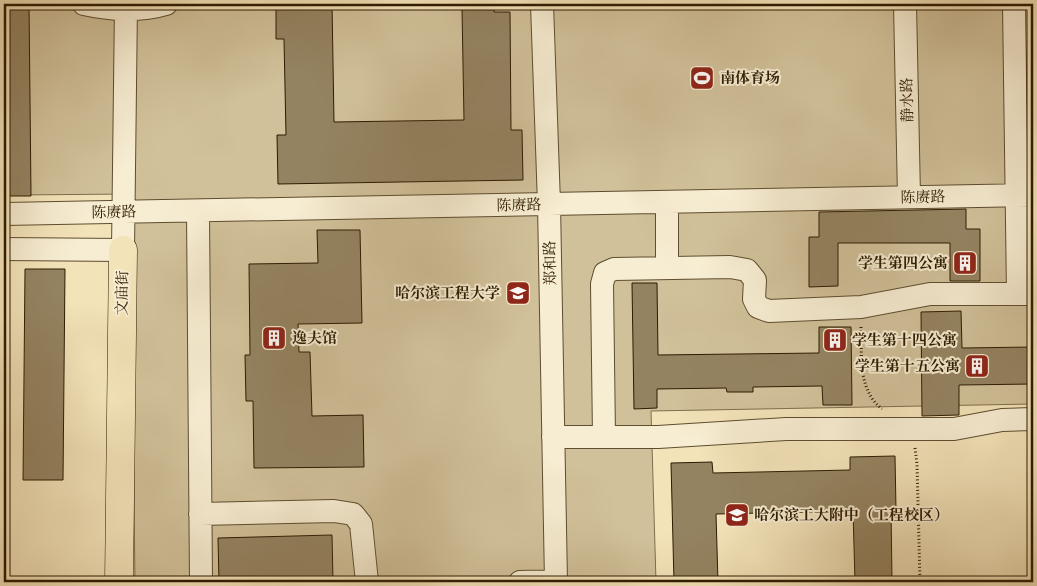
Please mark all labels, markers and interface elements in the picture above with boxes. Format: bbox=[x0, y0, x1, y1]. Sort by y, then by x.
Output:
sports icon: 南体育场 bbox=[689, 65, 715, 91]
place label: 南体育场 bbox=[720, 69, 780, 87]
street label: 静水路 bbox=[899, 77, 916, 123]
street label: 陈赓路 bbox=[900, 189, 946, 206]
street label: 陈赓路 bbox=[496, 197, 542, 214]
street label: 陈赓路 bbox=[91, 204, 137, 221]
street label: 郑和路 bbox=[542, 240, 559, 286]
building icon: 学生第四公寓 bbox=[952, 250, 978, 276]
place label: 学生第四公寓 bbox=[858, 254, 948, 272]
street label: 文庙街 bbox=[114, 270, 131, 316]
school or university icon: 哈尔滨工程大学 bbox=[505, 280, 531, 306]
place label: 哈尔滨工程大学 bbox=[395, 285, 500, 302]
building icon: 逸夫馆 bbox=[261, 325, 287, 351]
building icon: 学生第十四公寓 bbox=[822, 327, 848, 353]
place label: 逸夫馆 bbox=[292, 330, 337, 347]
place label: 学生第十四公寓 bbox=[852, 331, 957, 349]
building icon: 学生第十五公寓 bbox=[964, 353, 990, 379]
place label: 学生第十五公寓 bbox=[855, 357, 960, 375]
school or university icon: 哈尔滨工大附中（工程校区） bbox=[724, 502, 750, 528]
place label: 哈尔滨工大附中（工程校区） bbox=[754, 507, 949, 524]

